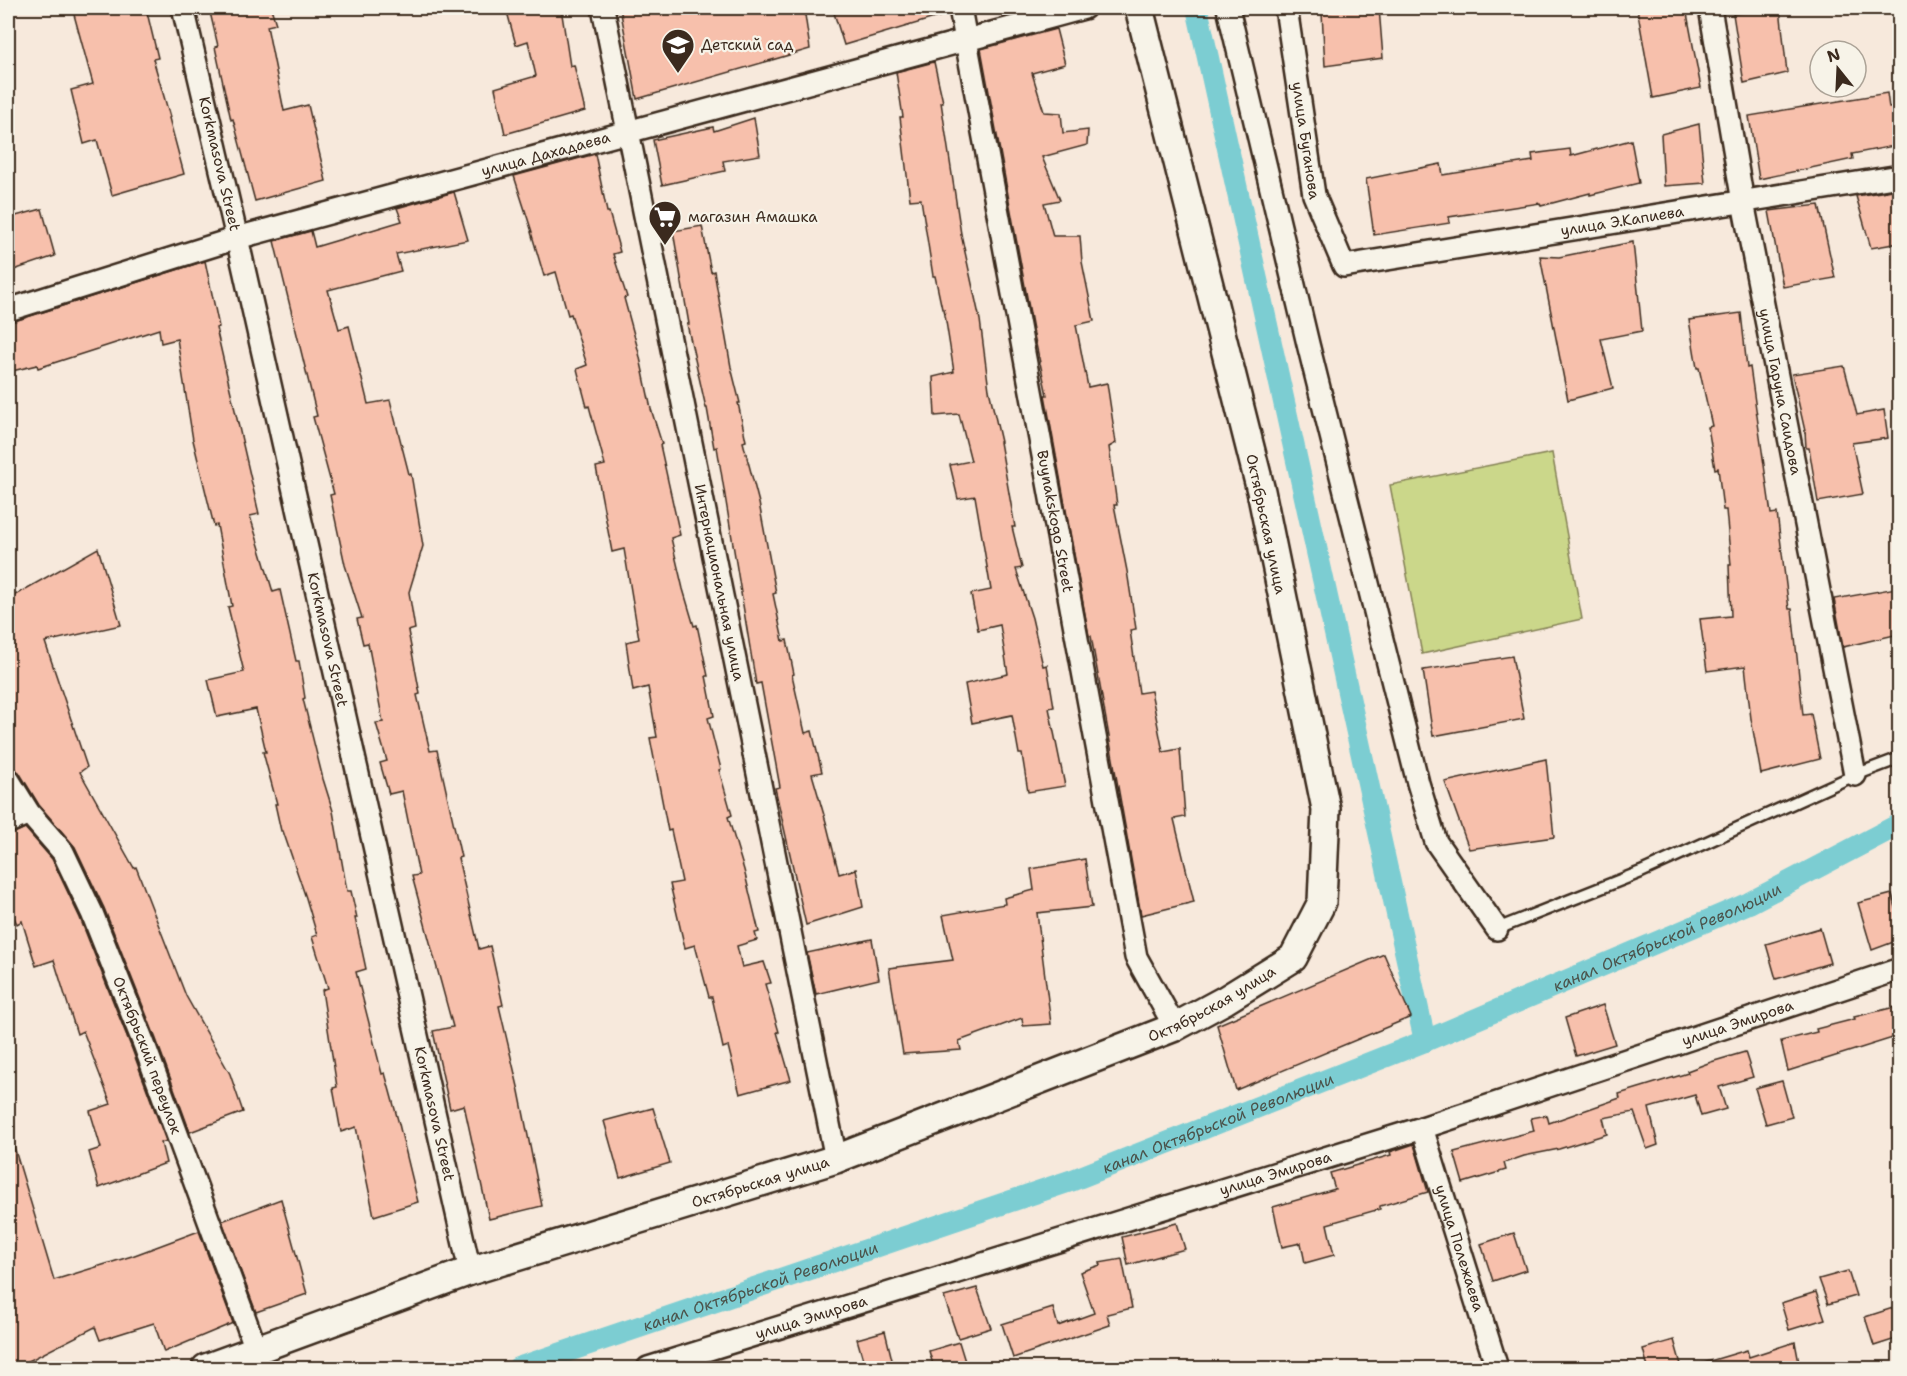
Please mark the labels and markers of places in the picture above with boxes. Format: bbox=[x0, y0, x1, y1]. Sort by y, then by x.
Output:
school or university icon: Детский сад bbox=[660, 27, 696, 74]
place label: Детский сад bbox=[701, 35, 794, 55]
supermarket icon: магазин Амашка bbox=[647, 199, 683, 246]
place label: магазин Амашка bbox=[688, 207, 818, 227]

